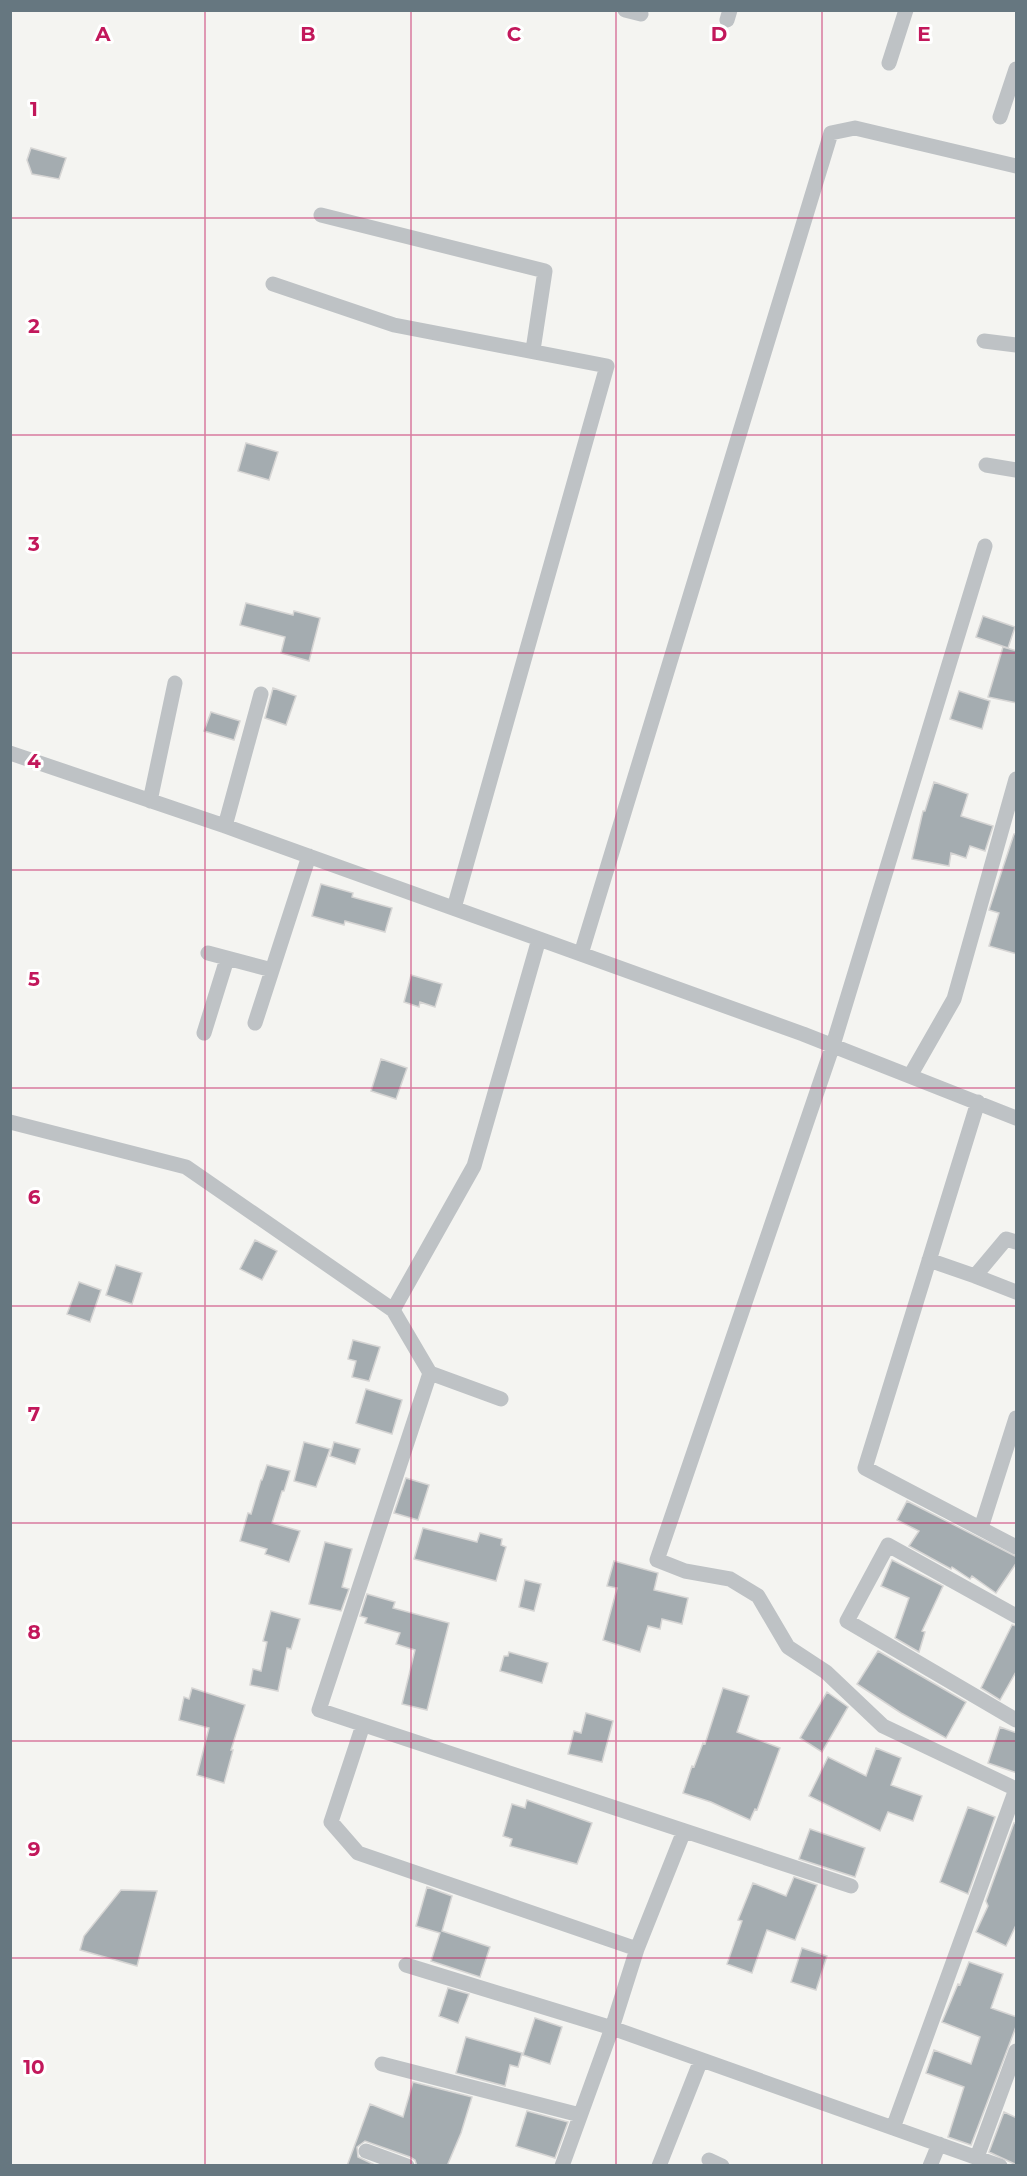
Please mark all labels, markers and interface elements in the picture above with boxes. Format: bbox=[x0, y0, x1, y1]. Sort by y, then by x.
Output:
text: A bbox=[94, 22, 111, 46]
text: B bbox=[300, 22, 316, 46]
text: C bbox=[507, 22, 522, 46]
text: D bbox=[711, 22, 727, 46]
text: E bbox=[917, 22, 931, 46]
text: 1 bbox=[30, 97, 38, 121]
text: 2 bbox=[28, 314, 40, 338]
text: 3 bbox=[27, 532, 40, 556]
text: 4 bbox=[27, 749, 41, 773]
text: 5 bbox=[28, 967, 40, 991]
text: 6 bbox=[28, 1185, 41, 1209]
text: 7 bbox=[28, 1402, 40, 1426]
text: 8 bbox=[27, 1620, 41, 1644]
text: 9 bbox=[28, 1837, 40, 1861]
text: 10 bbox=[23, 2055, 45, 2079]

